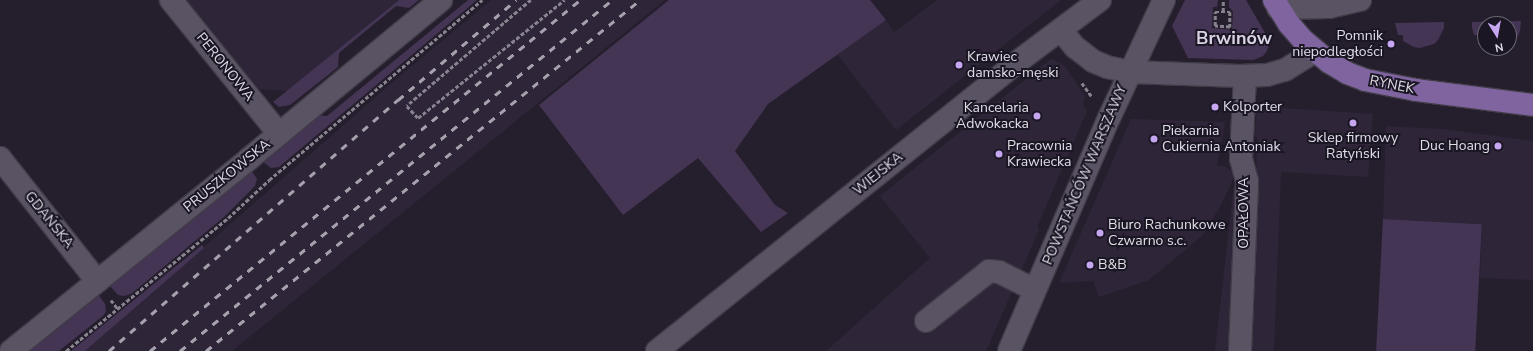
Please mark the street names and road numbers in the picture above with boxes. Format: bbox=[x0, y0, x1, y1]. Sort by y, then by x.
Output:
street label: PERONOWA bbox=[192, 30, 258, 104]
street label: RYNEK bbox=[1368, 72, 1416, 98]
street label: POWSTAŃCÓW WARSZAWY bbox=[1039, 83, 1131, 267]
street label: PRUSZKOWSKA bbox=[180, 136, 274, 216]
street label: WIEJSKA bbox=[850, 149, 906, 199]
street label: OPAŁOWA bbox=[1236, 177, 1252, 249]
street label: GDAŃSKA bbox=[21, 188, 77, 252]

